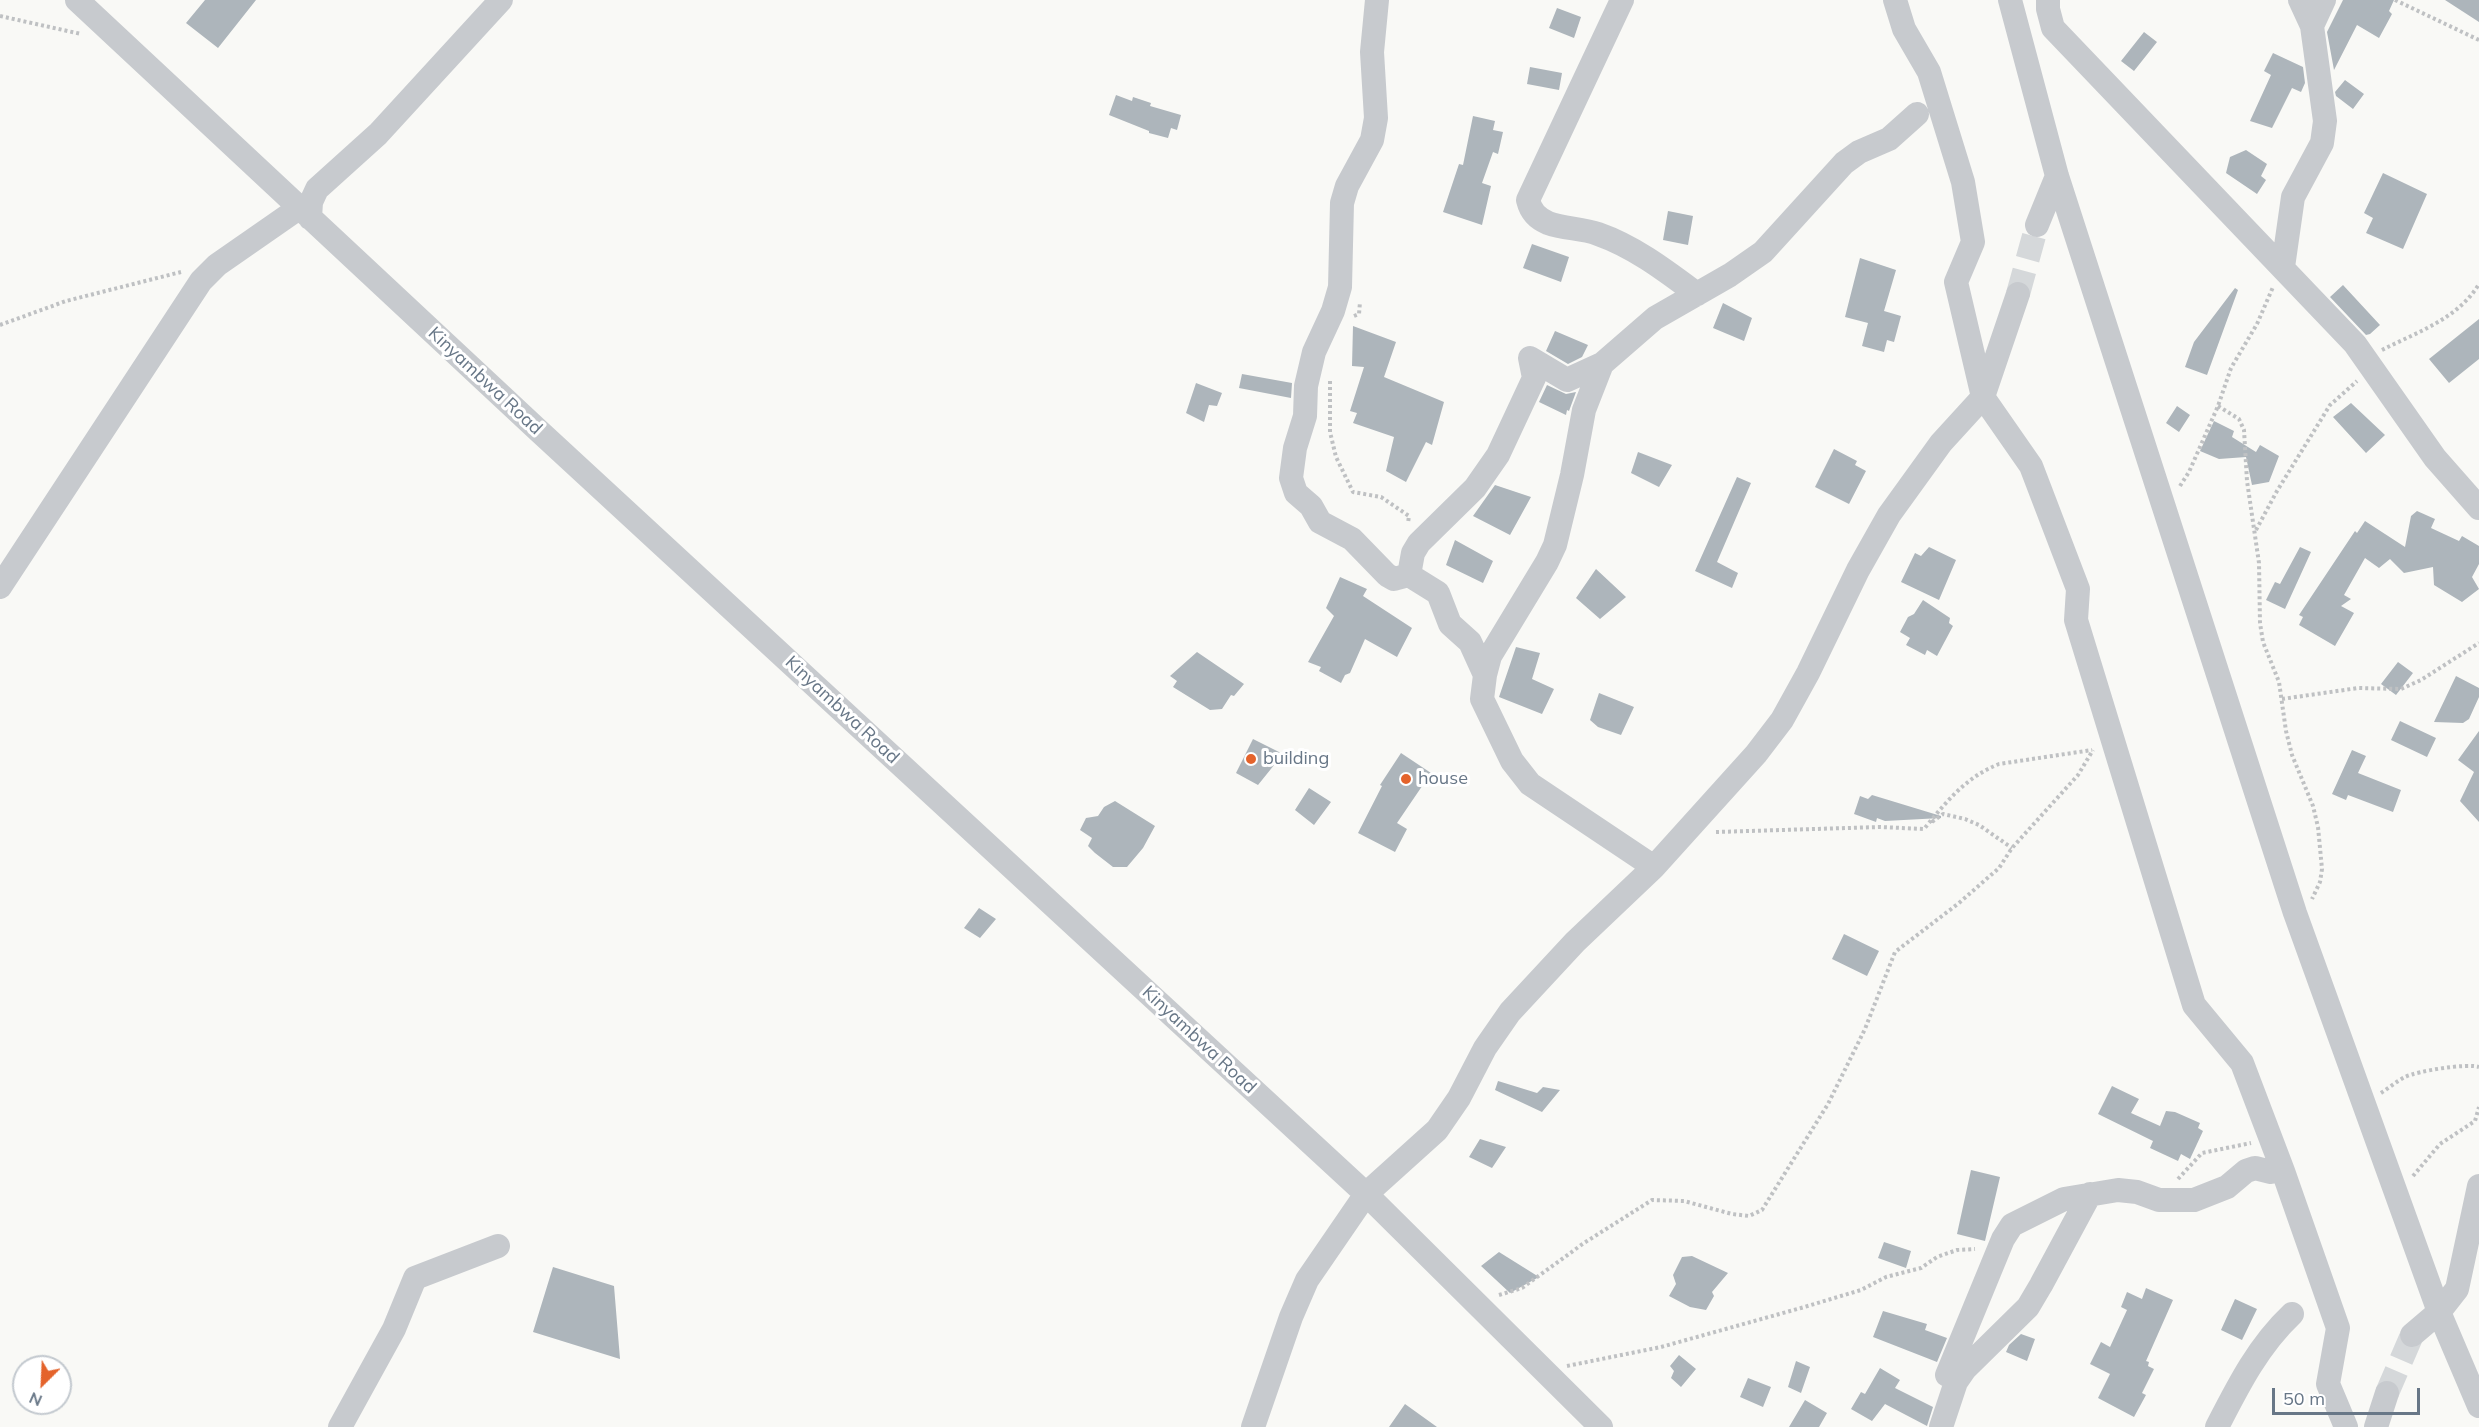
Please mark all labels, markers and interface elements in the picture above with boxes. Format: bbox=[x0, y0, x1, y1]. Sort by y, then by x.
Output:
street label: Kinyambwa Road bbox=[424, 323, 546, 439]
street label: Kinyambwa Road bbox=[781, 652, 903, 768]
place label: building bbox=[1263, 748, 1329, 770]
marker: building bbox=[1244, 752, 1258, 766]
place label: house bbox=[1418, 768, 1468, 790]
marker: house bbox=[1399, 772, 1413, 786]
street label: Kinyambwa Road bbox=[1138, 982, 1260, 1098]
north arrow bbox=[12, 1355, 72, 1415]
scale bar bbox=[2275, 1376, 2424, 1414]
text: 50 m bbox=[2283, 1387, 2325, 1410]
text: N bbox=[26, 1388, 45, 1411]

